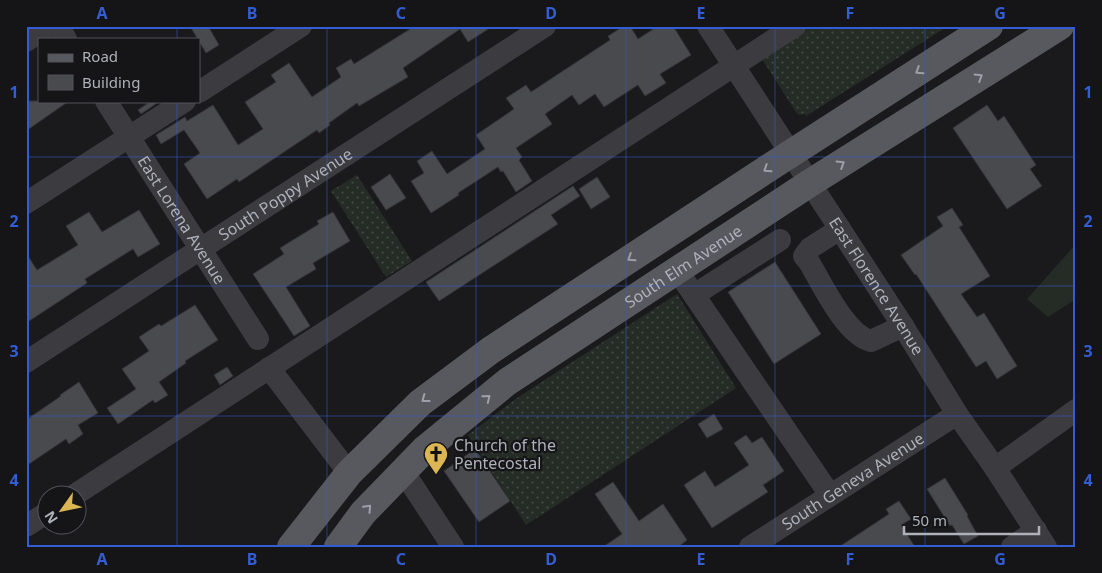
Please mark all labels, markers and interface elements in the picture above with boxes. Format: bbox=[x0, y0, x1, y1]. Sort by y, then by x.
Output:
text: A bbox=[96, 2, 108, 24]
text: B bbox=[247, 2, 257, 24]
text: C bbox=[396, 2, 406, 24]
text: D bbox=[545, 2, 557, 24]
text: E bbox=[697, 2, 706, 24]
text: F bbox=[846, 2, 854, 24]
text: G bbox=[994, 2, 1006, 24]
legend bbox=[38, 38, 200, 102]
text: Road bbox=[82, 46, 118, 66]
one-way arrow bbox=[915, 65, 924, 75]
text: Building bbox=[82, 72, 140, 92]
one-way arrow bbox=[973, 74, 982, 84]
text: 1 bbox=[9, 81, 19, 103]
text: 1 bbox=[1083, 81, 1093, 103]
street label: South Poppy Avenue bbox=[214, 143, 357, 246]
street label: East Lorena Avenue bbox=[133, 151, 231, 288]
one-way arrow bbox=[836, 160, 845, 170]
one-way arrow bbox=[764, 162, 773, 172]
text: 2 bbox=[9, 210, 19, 232]
text: 2 bbox=[1083, 210, 1093, 232]
street label: East Florence Avenue bbox=[824, 213, 929, 359]
street label: South Elm Avenue bbox=[620, 220, 746, 313]
one-way arrow bbox=[628, 252, 637, 261]
text: 3 bbox=[9, 340, 19, 362]
text: 3 bbox=[1083, 340, 1093, 362]
one-way arrow bbox=[421, 393, 431, 402]
one-way arrow bbox=[481, 396, 490, 404]
street label: South Geneva Avenue bbox=[777, 427, 928, 535]
place label: Church of the Pentecostal bbox=[454, 434, 556, 474]
church icon: Church of the Pentecostal bbox=[423, 441, 449, 475]
text: 4 bbox=[9, 469, 19, 491]
text: 4 bbox=[1083, 469, 1093, 491]
north arrow bbox=[38, 486, 88, 536]
scale bar bbox=[904, 503, 1040, 535]
one-way arrow bbox=[362, 505, 371, 514]
text: N bbox=[40, 507, 62, 527]
text: 50 m bbox=[912, 510, 947, 530]
text: A bbox=[96, 548, 108, 570]
text: B bbox=[247, 548, 257, 570]
text: C bbox=[396, 548, 406, 570]
text: D bbox=[545, 548, 557, 570]
text: E bbox=[697, 548, 706, 570]
text: F bbox=[846, 548, 854, 570]
text: G bbox=[994, 548, 1006, 570]

